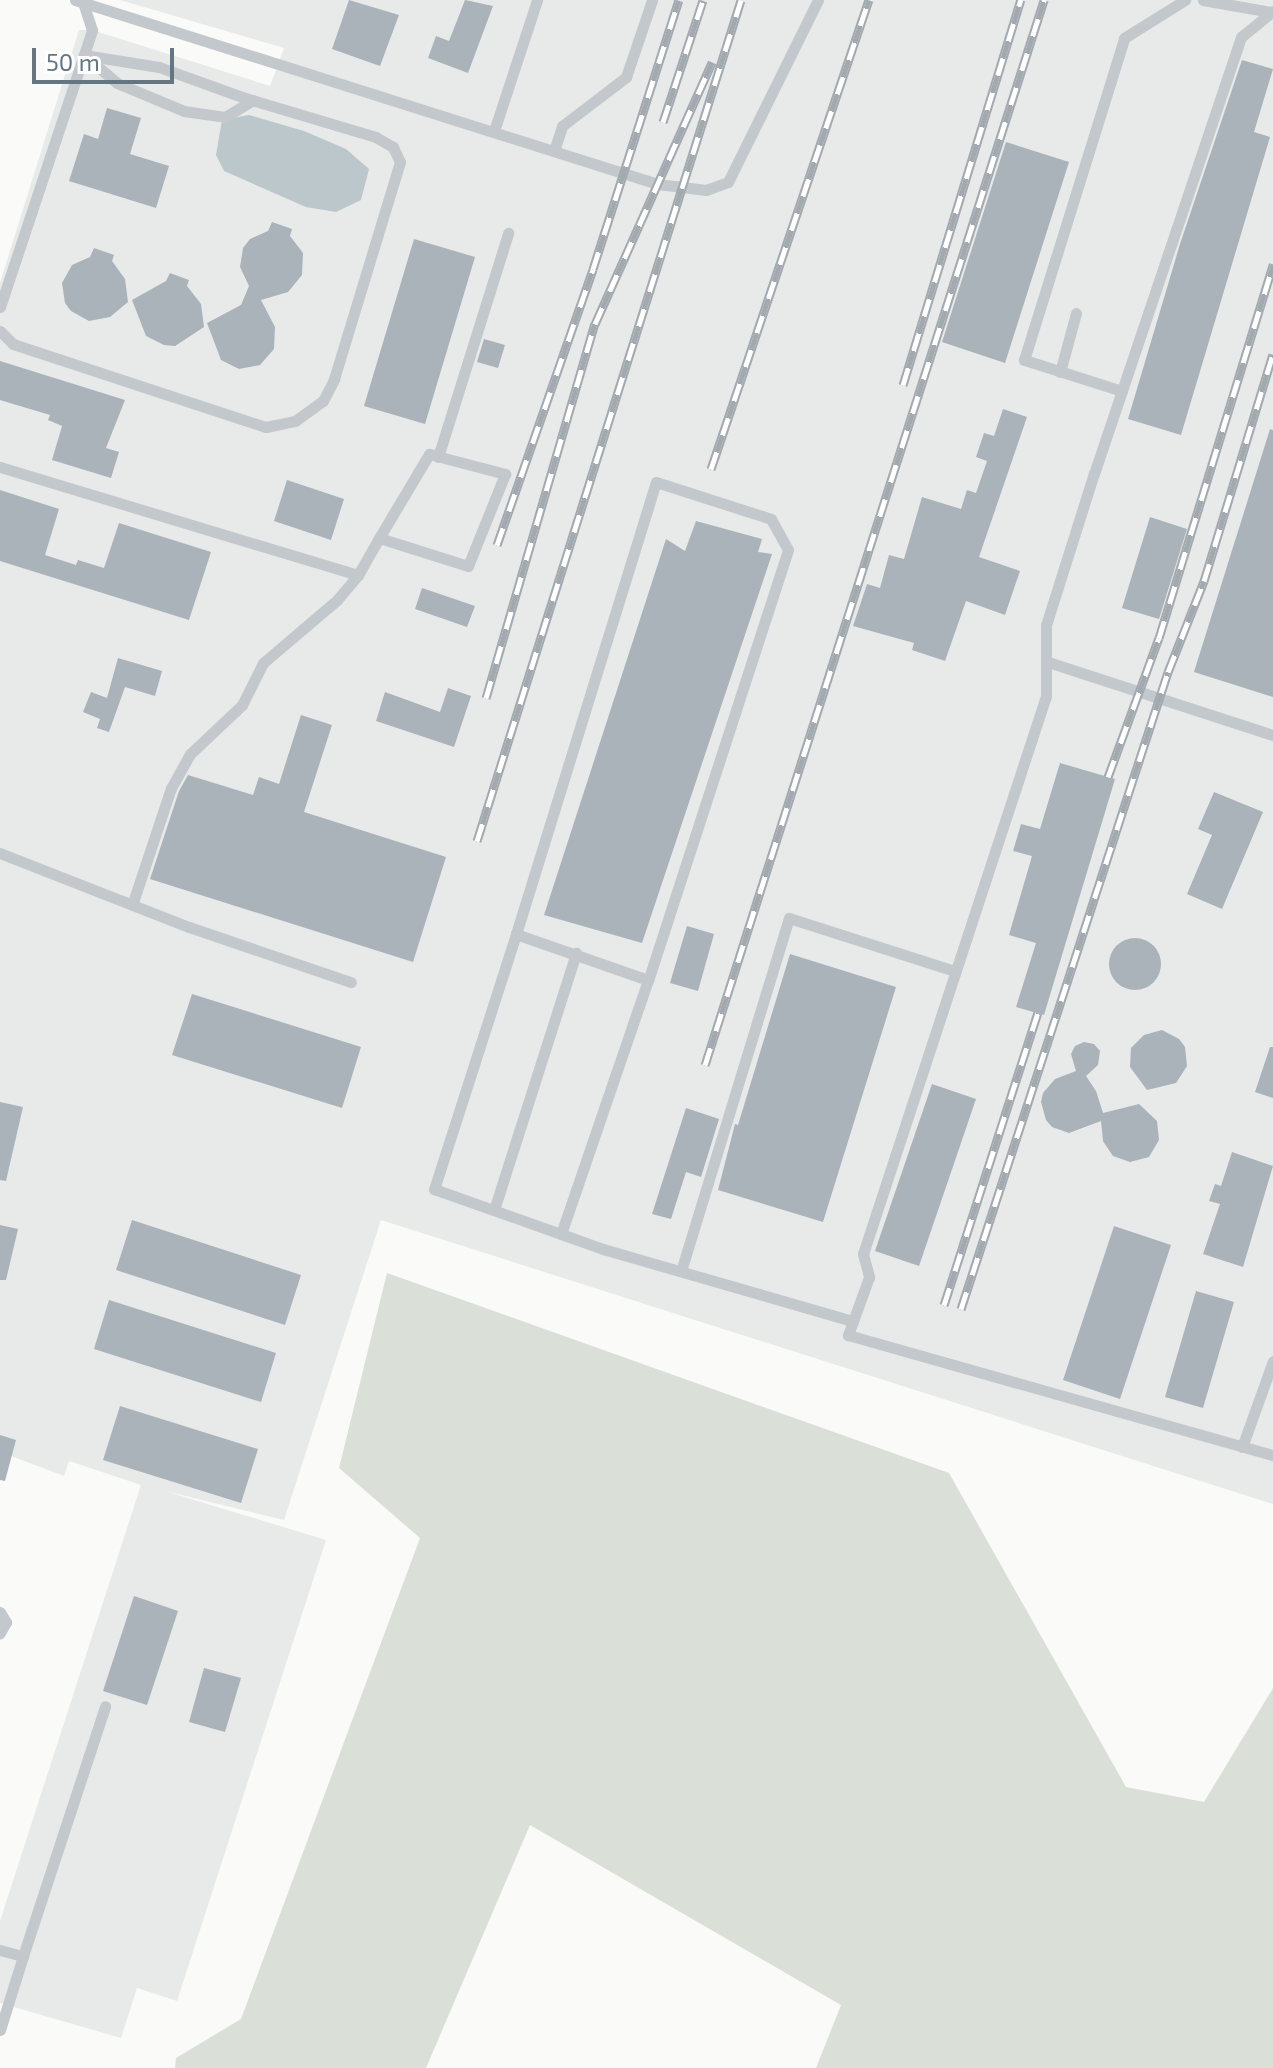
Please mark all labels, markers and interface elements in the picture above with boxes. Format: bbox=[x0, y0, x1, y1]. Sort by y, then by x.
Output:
scale bar bbox=[36, 32, 178, 82]
text: 50 m bbox=[46, 47, 100, 76]

